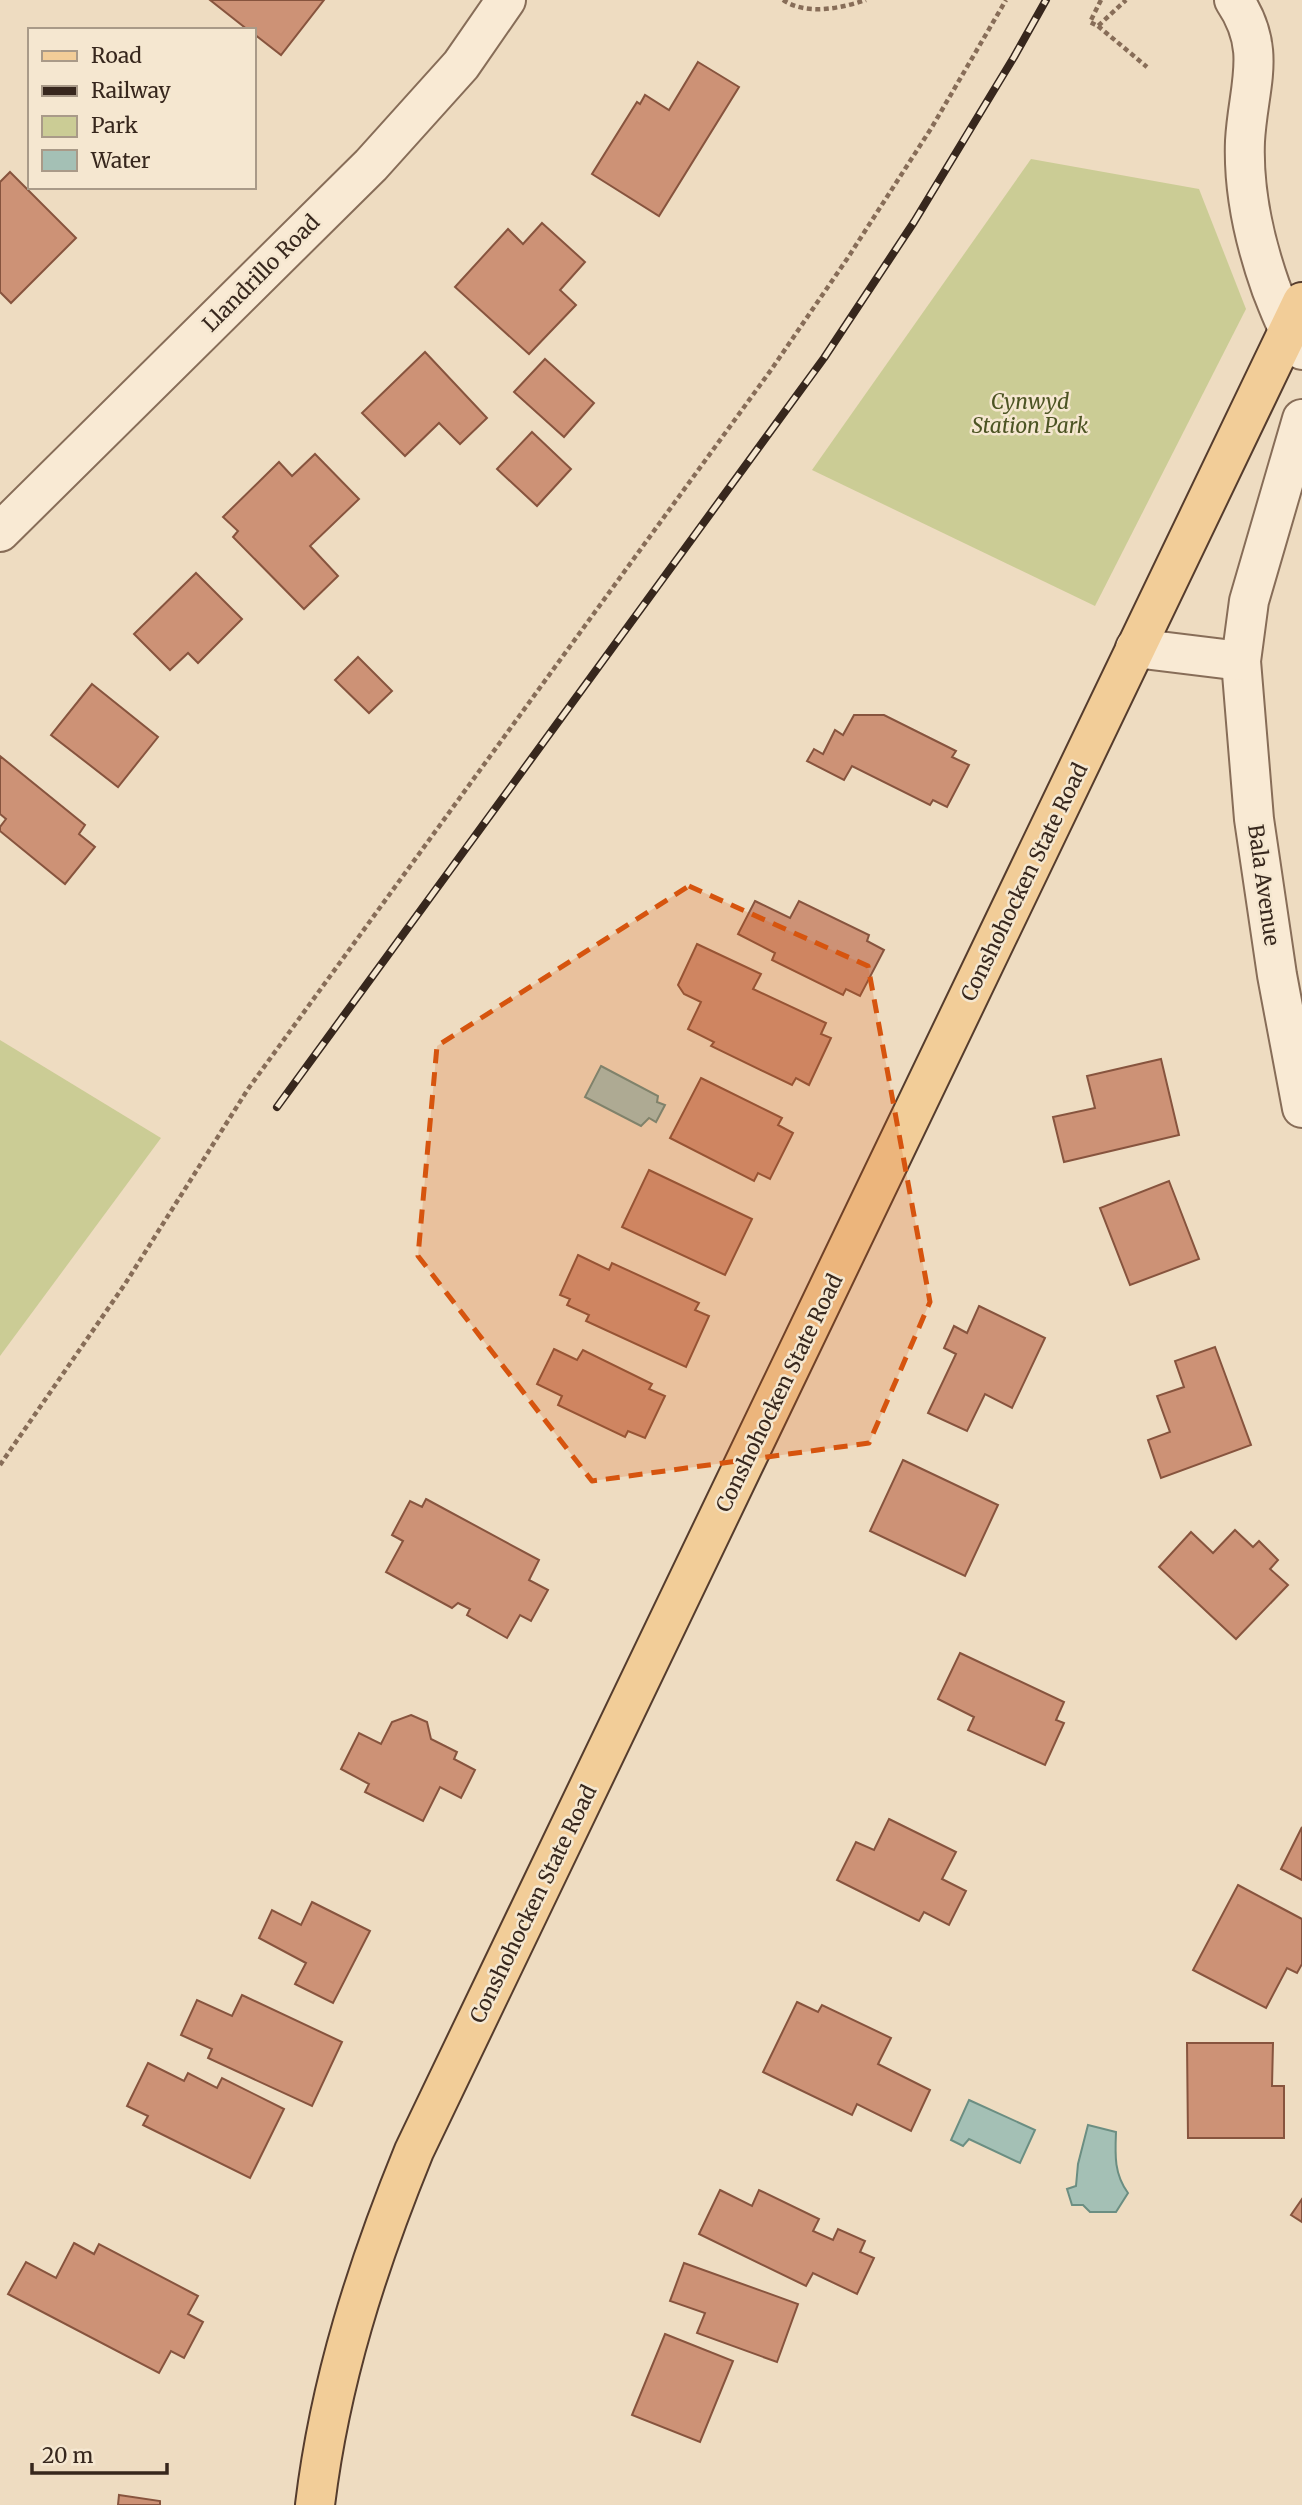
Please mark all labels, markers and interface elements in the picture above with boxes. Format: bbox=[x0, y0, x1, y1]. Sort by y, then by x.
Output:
legend bbox=[28, 28, 256, 189]
text: Road bbox=[91, 42, 142, 69]
text: Railway bbox=[91, 77, 172, 104]
text: Park bbox=[91, 112, 138, 139]
text: Water bbox=[90, 147, 150, 174]
street label: Llandrillo Road bbox=[197, 208, 326, 337]
park label: Cynwyd Station Park bbox=[972, 388, 1089, 439]
street label: Conshohocken State Road bbox=[955, 758, 1094, 1005]
street label: Bala Avenue bbox=[1242, 822, 1286, 948]
street label: Conshohocken State Road bbox=[710, 1269, 849, 1516]
street label: Conshohocken State Road bbox=[464, 1780, 603, 2027]
scale bar bbox=[32, 2432, 166, 2476]
text: 20 m bbox=[42, 2442, 94, 2469]

